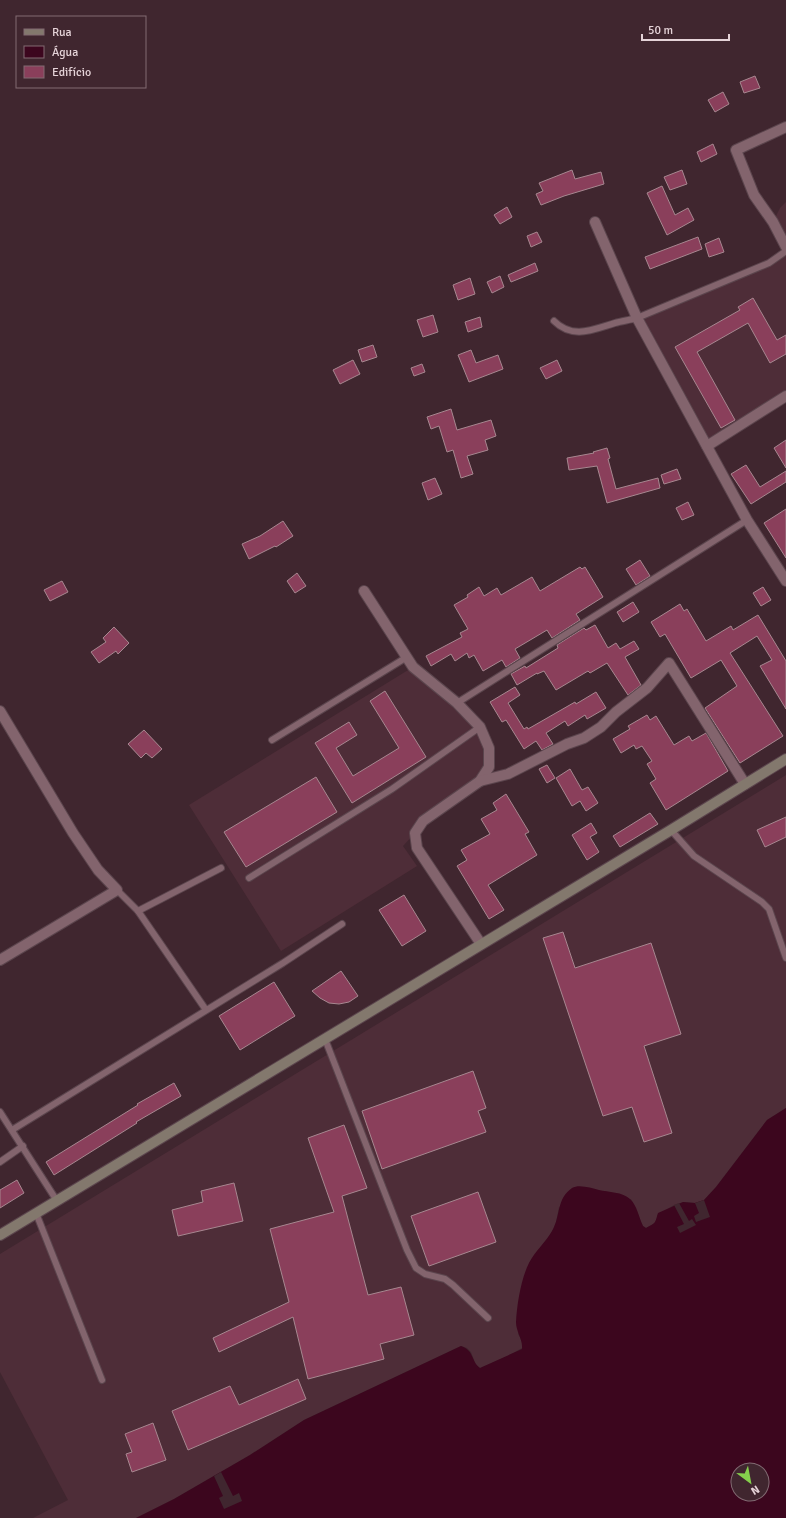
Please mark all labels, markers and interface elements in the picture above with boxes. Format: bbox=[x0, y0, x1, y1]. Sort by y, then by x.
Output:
legend bbox=[16, 16, 146, 88]
scale bar bbox=[642, 16, 729, 42]
text: 50 m bbox=[648, 23, 673, 38]
text: Rua bbox=[52, 25, 72, 40]
text: Água bbox=[52, 45, 78, 60]
text: Edifício bbox=[52, 65, 91, 80]
north arrow bbox=[730, 1462, 770, 1502]
text: N bbox=[748, 1483, 762, 1498]

